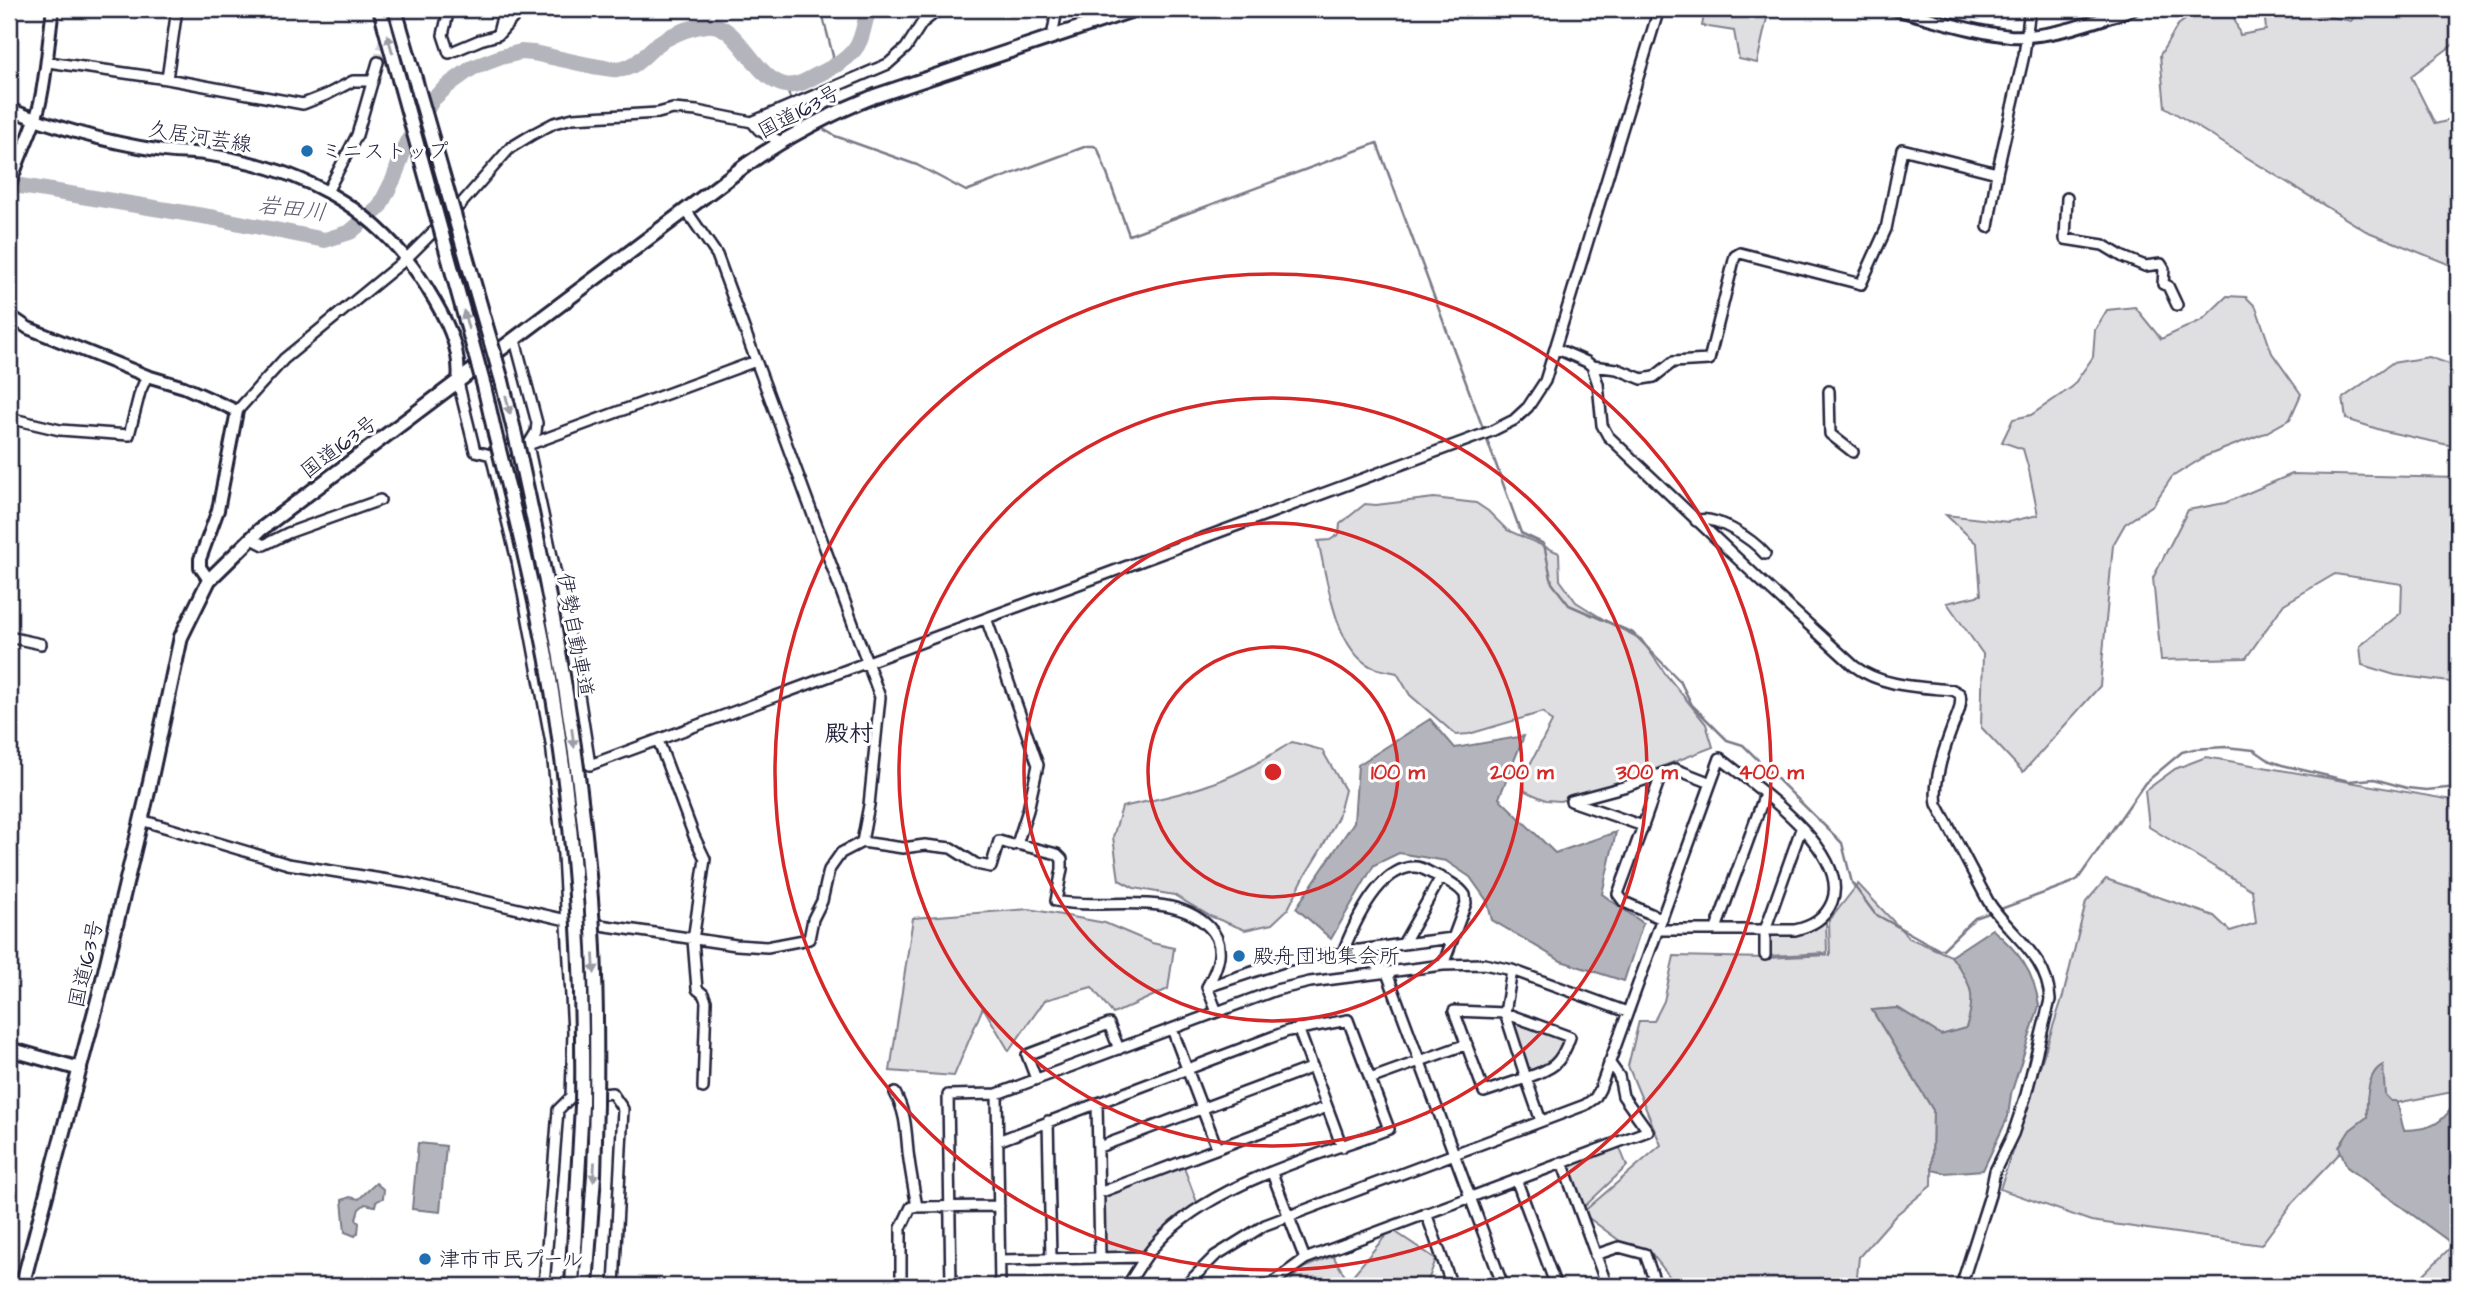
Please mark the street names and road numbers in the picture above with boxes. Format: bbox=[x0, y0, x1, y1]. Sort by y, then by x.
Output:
street label: 国道163号 bbox=[753, 78, 845, 146]
street label: 久居河芸線 bbox=[146, 114, 254, 160]
street label: 国道163号 bbox=[295, 408, 383, 486]
street label: 伊勢自動車道 bbox=[550, 570, 600, 700]
street label: 国道163号 bbox=[62, 917, 110, 1011]

